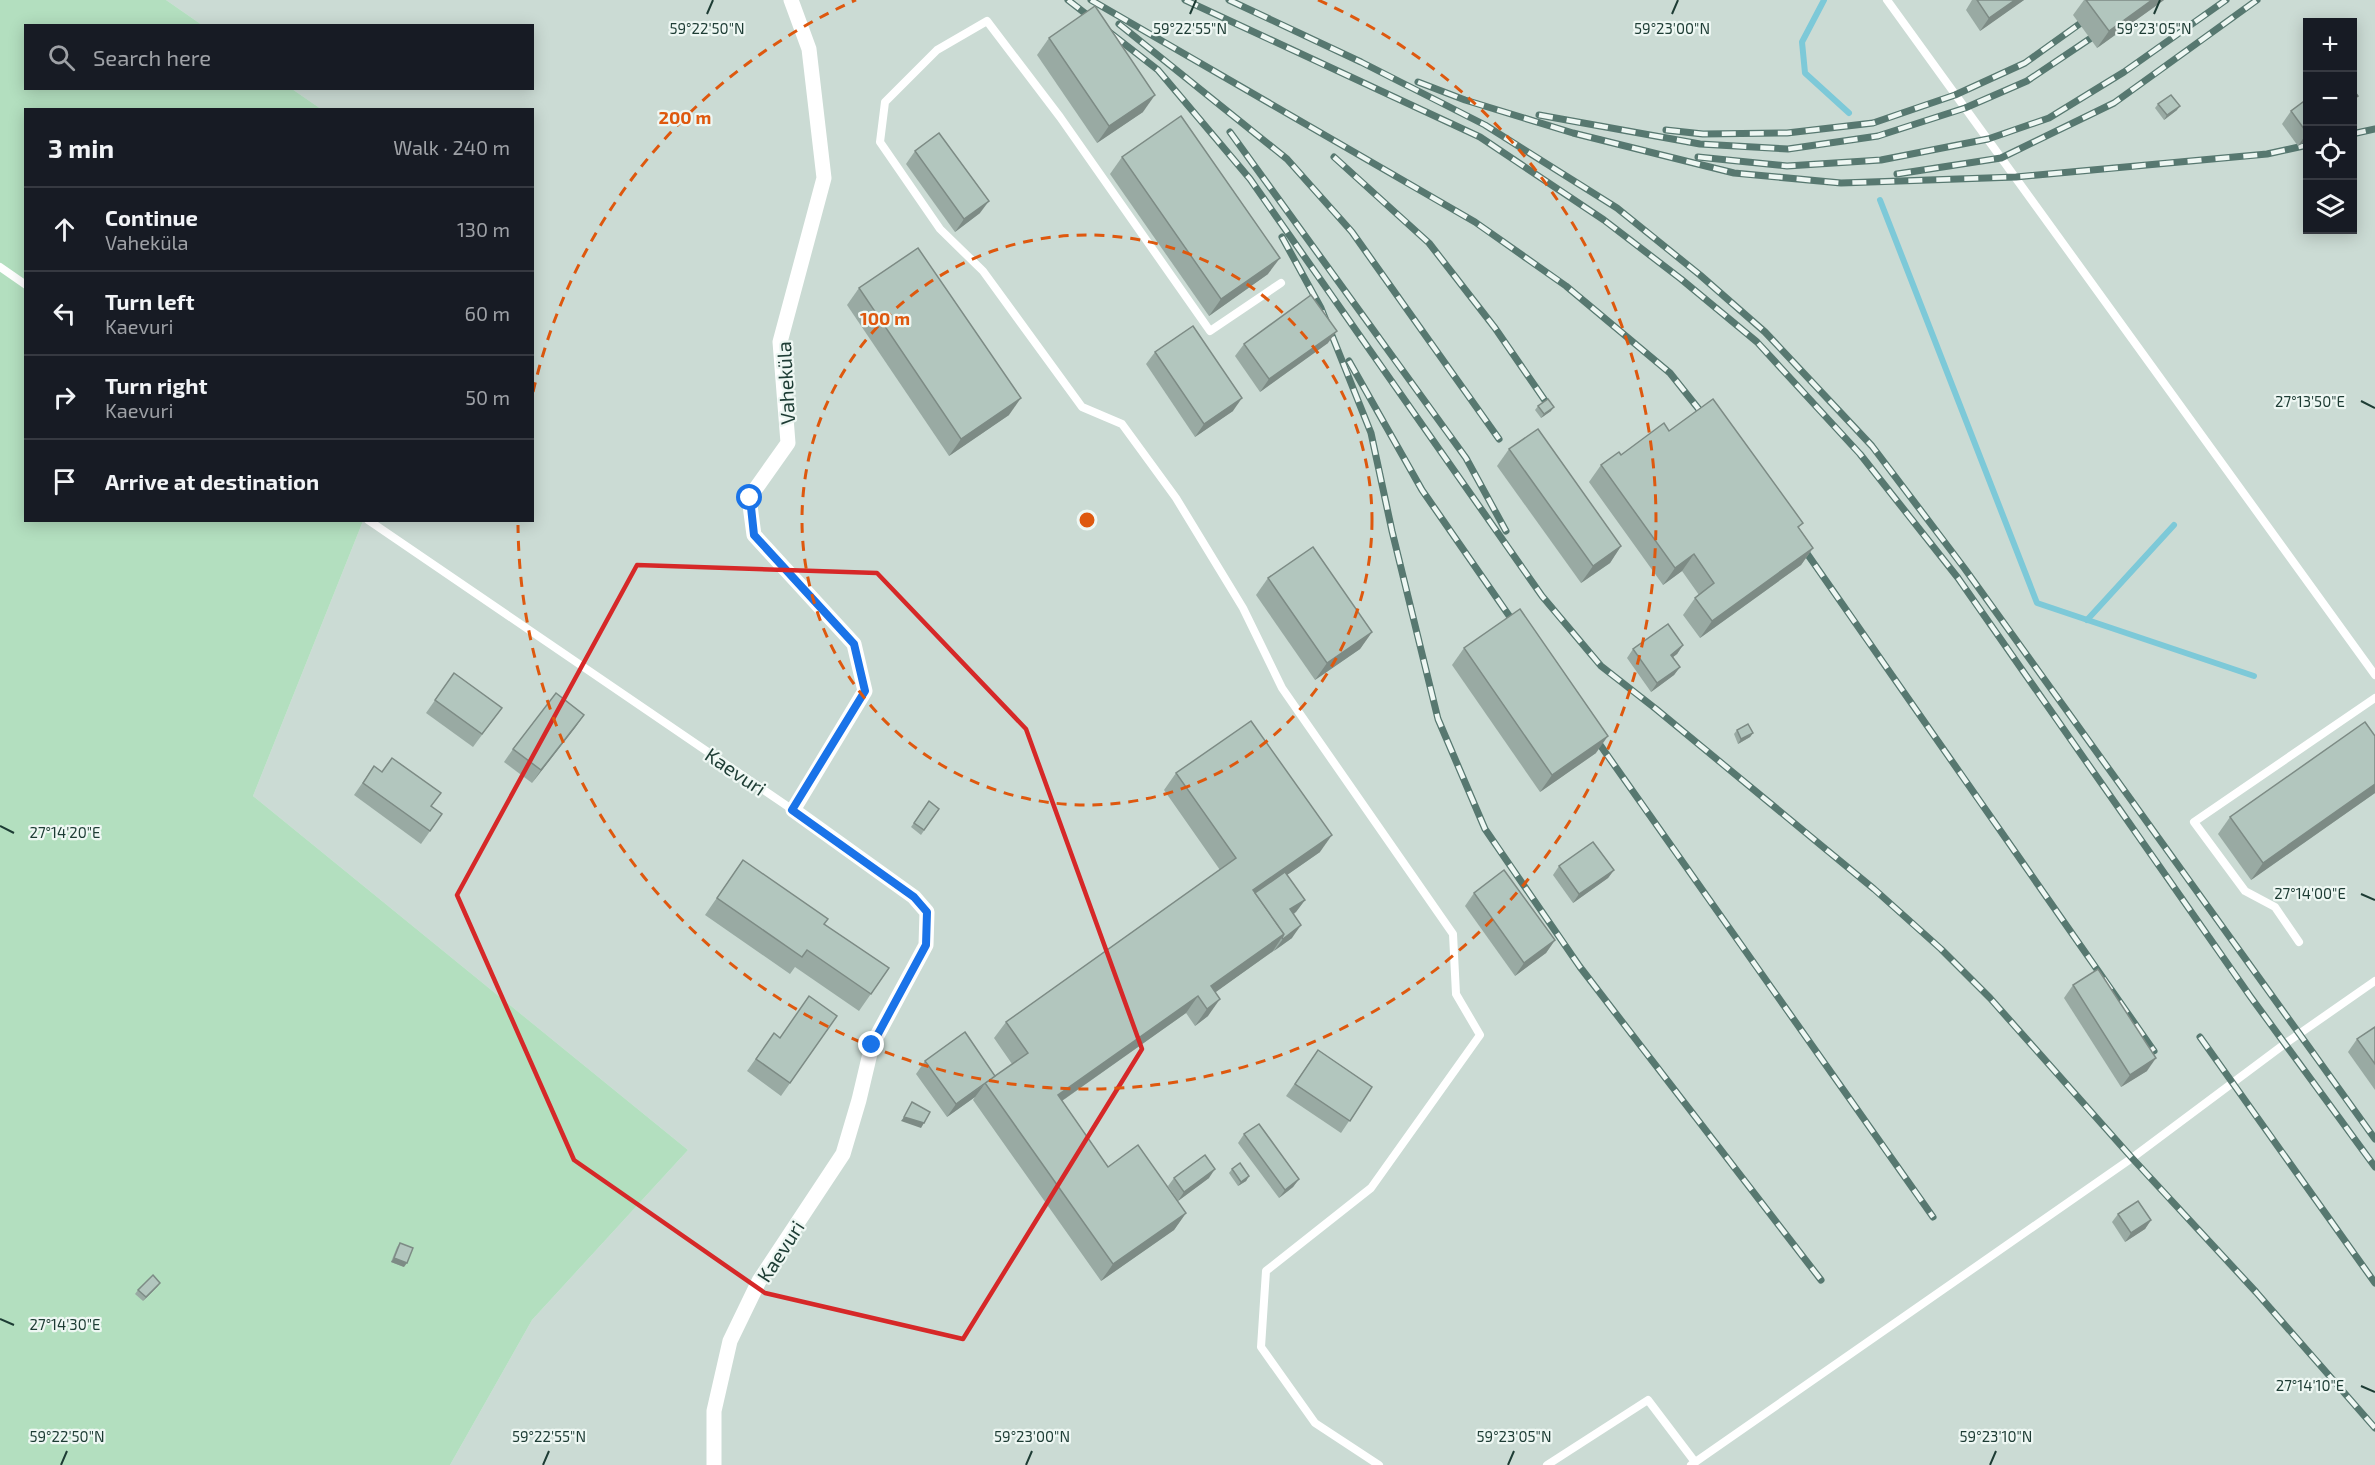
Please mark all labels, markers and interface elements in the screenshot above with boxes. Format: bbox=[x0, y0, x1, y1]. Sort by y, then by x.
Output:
map controls bbox=[2303, 18, 2357, 234]
button: + bbox=[2303, 18, 2357, 72]
text: 59°22'50"N bbox=[669, 19, 745, 37]
text: 59°22'55"N bbox=[1153, 19, 1227, 37]
text: 59°23'00"N bbox=[1634, 19, 1710, 37]
text: 59°23'05"N bbox=[2117, 19, 2191, 37]
search box bbox=[24, 24, 534, 90]
icon: search bbox=[45, 41, 78, 74]
text: Search here bbox=[93, 44, 211, 70]
button: − bbox=[2303, 72, 2357, 126]
text: 200 m bbox=[659, 106, 711, 128]
button: locate bbox=[2303, 126, 2357, 180]
text: 3 min bbox=[48, 132, 114, 163]
text: Walk · 240 m bbox=[393, 135, 510, 159]
button: layers bbox=[2303, 180, 2357, 234]
text: Continue bbox=[105, 204, 198, 230]
icon: ahead bbox=[48, 213, 81, 246]
text: 130 m bbox=[457, 217, 510, 241]
text: Vaheküla bbox=[105, 230, 188, 254]
text: Turn left bbox=[105, 288, 194, 314]
icon: left bbox=[48, 297, 81, 330]
text: 60 m bbox=[465, 301, 510, 325]
text: 100 m bbox=[860, 307, 910, 329]
text: Kaevuri bbox=[105, 314, 173, 338]
street label: Vaheküla bbox=[771, 341, 799, 425]
text: Turn right bbox=[105, 372, 207, 398]
icon: right bbox=[48, 381, 81, 414]
text: 50 m bbox=[465, 385, 510, 409]
text: 27°13'50"E bbox=[2275, 392, 2345, 410]
text: Kaevuri bbox=[105, 398, 173, 422]
icon: arrive bbox=[48, 465, 81, 498]
text: Arrive at destination bbox=[105, 468, 319, 494]
route start bbox=[736, 484, 762, 510]
centre of rings bbox=[1077, 510, 1097, 530]
street label: Kaevuri bbox=[701, 742, 771, 800]
text: 27°14'20"E bbox=[30, 823, 101, 841]
text: 27°14'00"E bbox=[2274, 884, 2346, 902]
route end bbox=[858, 1031, 884, 1057]
street label: Kaevuri bbox=[751, 1216, 809, 1286]
text: 27°14'30"E bbox=[30, 1315, 100, 1333]
text: 27°14'10"E bbox=[2276, 1376, 2344, 1394]
text: 59°22'50"N bbox=[29, 1427, 105, 1445]
text: 59°22'55"N bbox=[512, 1427, 586, 1445]
text: 59°23'00"N bbox=[994, 1427, 1070, 1445]
text: 59°23'05"N bbox=[1477, 1427, 1551, 1445]
text: 59°23'10"N bbox=[1960, 1427, 2032, 1445]

